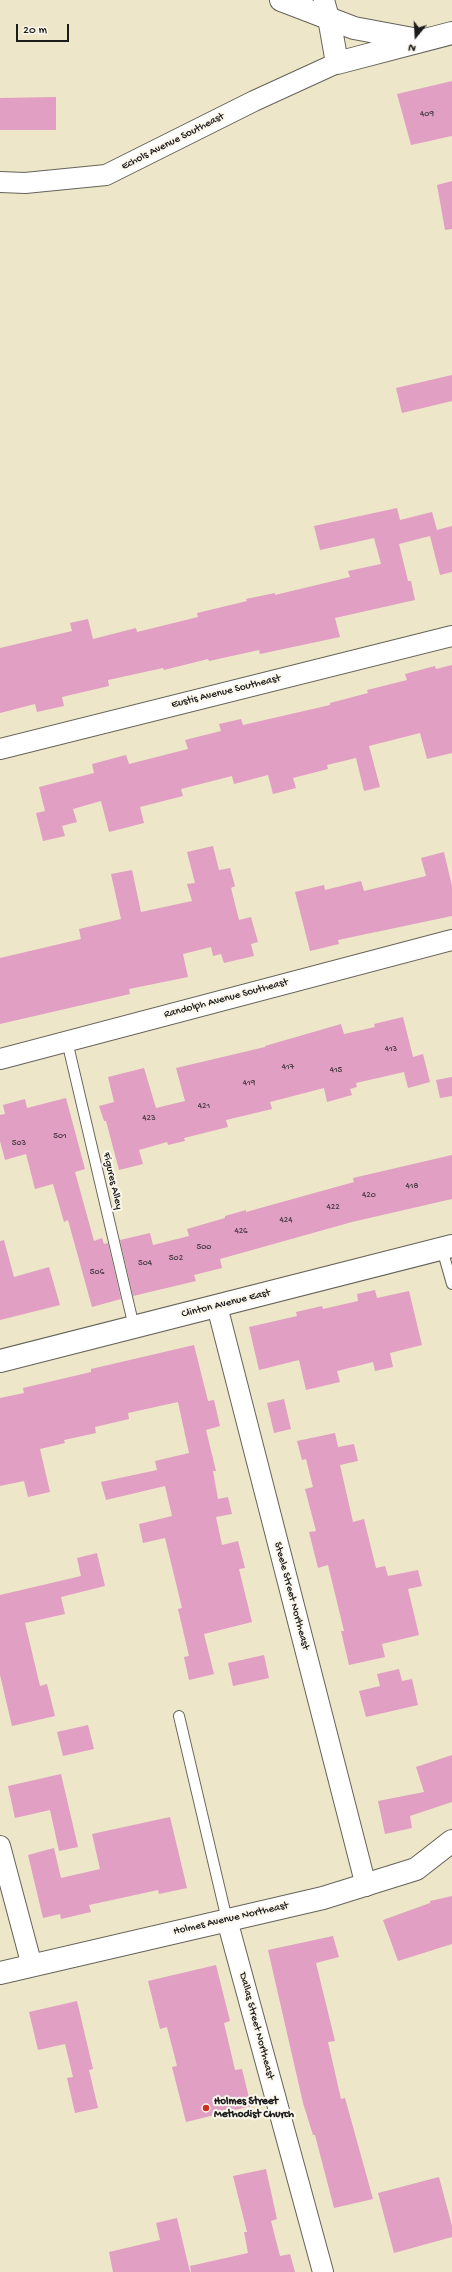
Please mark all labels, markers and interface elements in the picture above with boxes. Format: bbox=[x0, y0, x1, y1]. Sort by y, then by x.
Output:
scale bar bbox=[18, 16, 71, 42]
north arrow bbox=[396, 16, 436, 56]
text: 20 m bbox=[23, 24, 47, 38]
text: N bbox=[407, 41, 418, 54]
street label: Echols Avenue Southeast bbox=[119, 110, 227, 174]
house number: 409 bbox=[420, 110, 434, 120]
street label: Eustis Avenue Southeast bbox=[170, 672, 282, 712]
street label: Randolph Avenue Southeast bbox=[162, 976, 290, 1022]
house number: 413 bbox=[385, 1045, 397, 1055]
house number: 417 bbox=[282, 1063, 294, 1073]
house number: 415 bbox=[330, 1066, 342, 1076]
house number: 419 bbox=[243, 1079, 255, 1089]
house number: 421 bbox=[198, 1102, 210, 1112]
house number: 423 bbox=[142, 1114, 156, 1124]
house number: 501 bbox=[53, 1132, 67, 1142]
house number: 503 bbox=[12, 1139, 26, 1149]
street label: Figures Alley bbox=[99, 1151, 125, 1211]
house number: 418 bbox=[406, 1182, 418, 1192]
house number: 420 bbox=[362, 1191, 376, 1201]
house number: 422 bbox=[326, 1203, 340, 1213]
house number: 424 bbox=[280, 1216, 292, 1226]
house number: 426 bbox=[234, 1227, 248, 1237]
house number: 500 bbox=[197, 1243, 211, 1253]
house number: 502 bbox=[169, 1254, 183, 1264]
house number: 504 bbox=[138, 1259, 152, 1269]
house number: 506 bbox=[90, 1268, 104, 1278]
street label: Clinton Avenue East bbox=[180, 1287, 272, 1321]
street label: Steele Street Northeast bbox=[270, 1541, 312, 1651]
street label: Holmes Avenue Northeast bbox=[172, 1899, 290, 1939]
street label: Dallas Street Northeast bbox=[235, 1971, 277, 2081]
place label: Holmes Street Methodist Church bbox=[214, 2095, 294, 2121]
marker: Holmes Street Methodist Church bbox=[201, 2103, 211, 2113]

